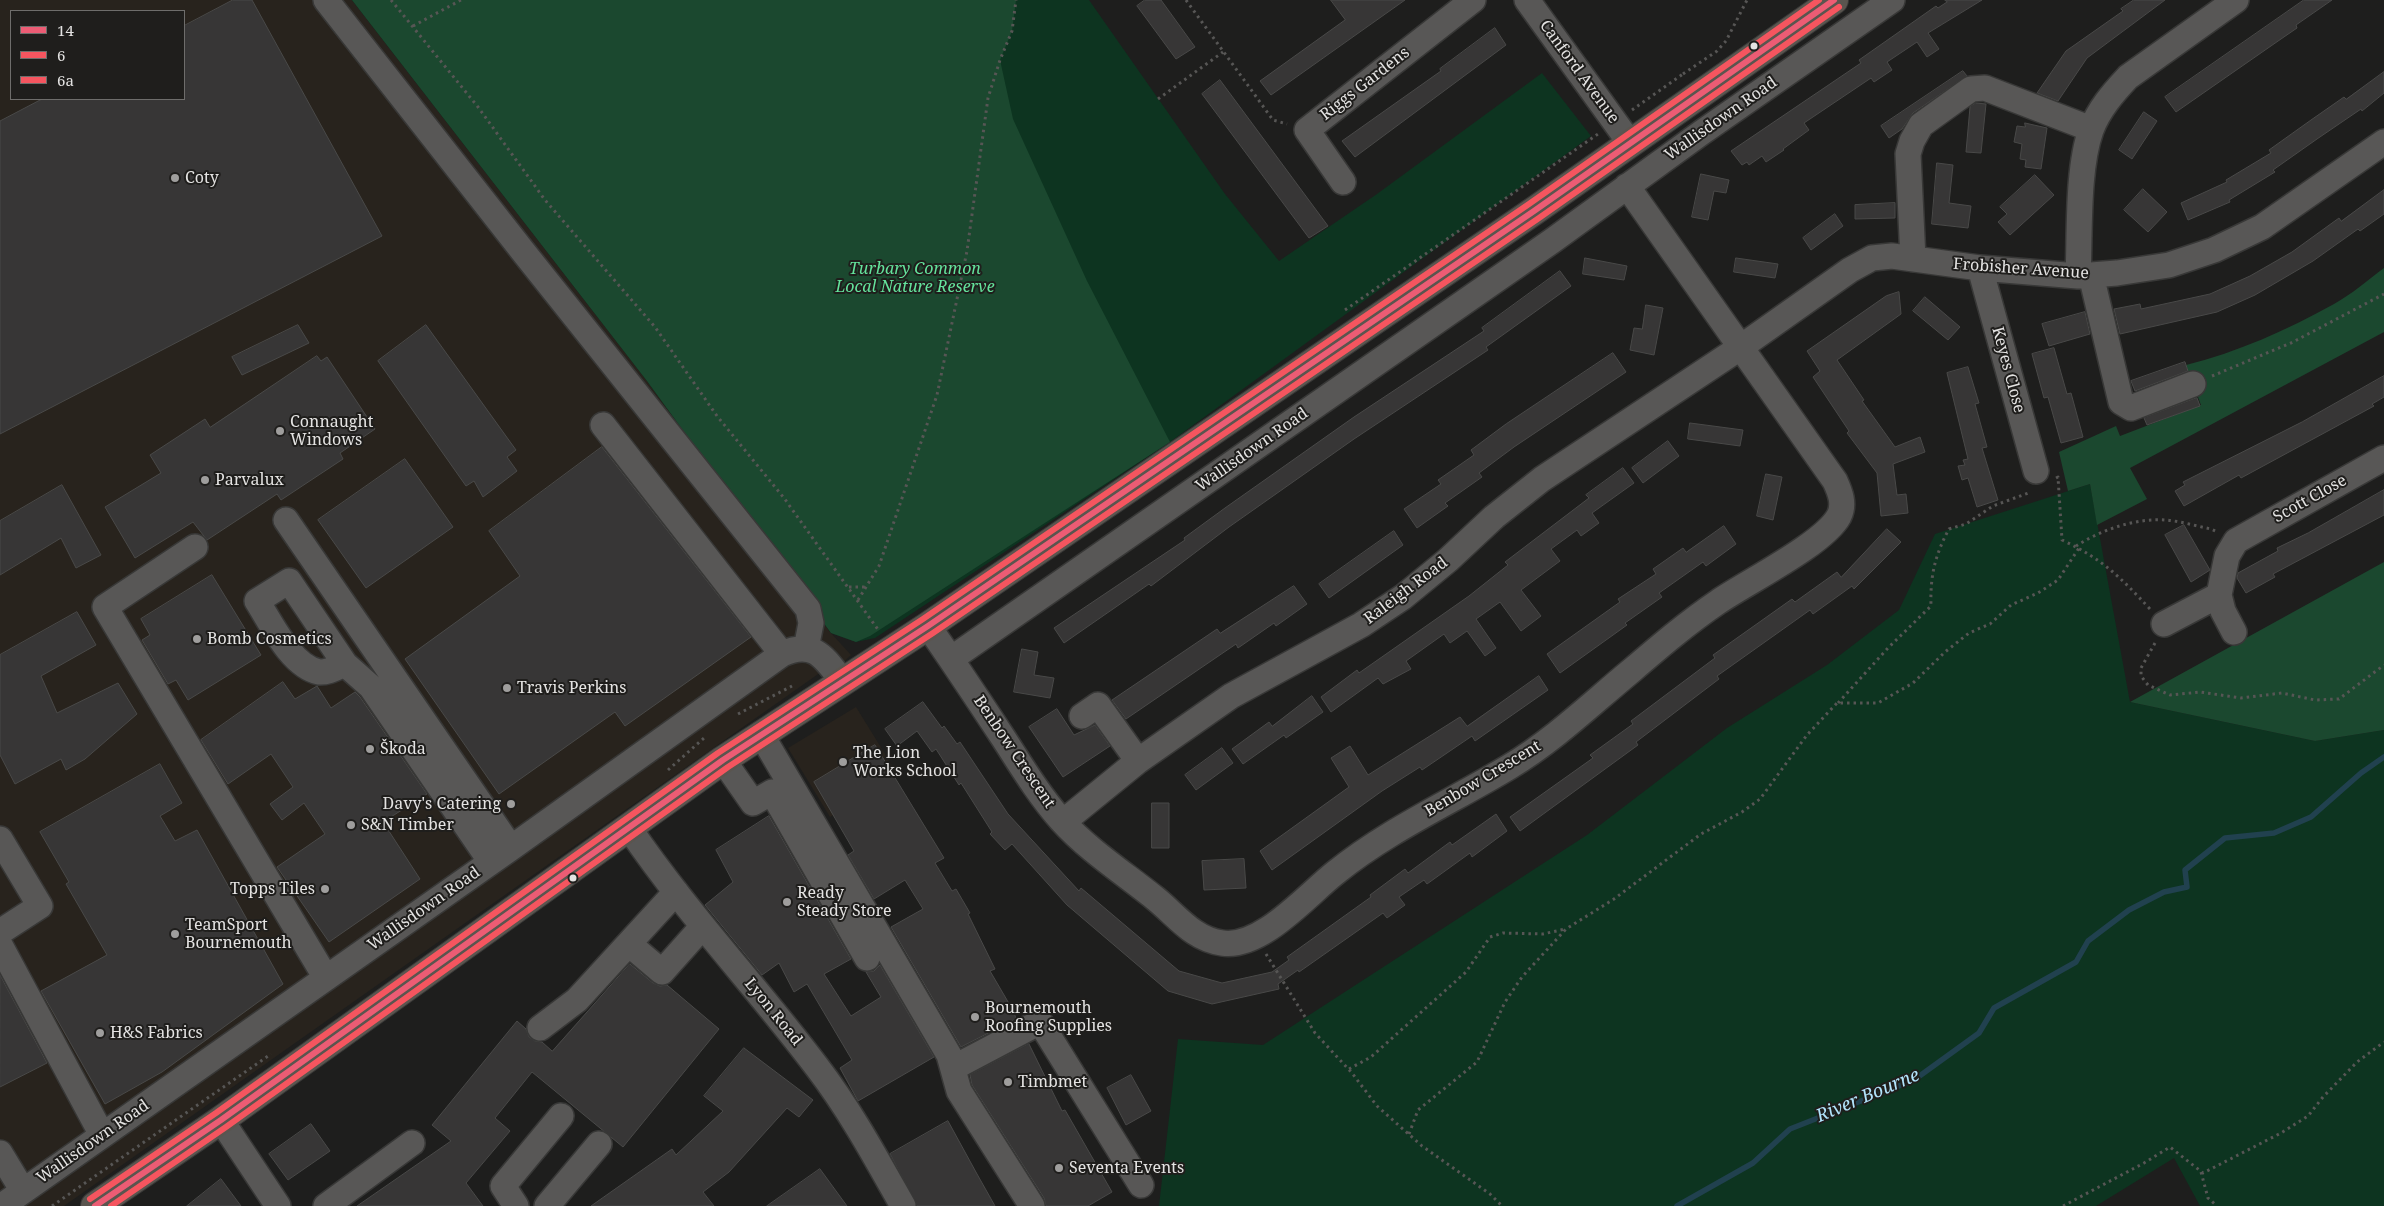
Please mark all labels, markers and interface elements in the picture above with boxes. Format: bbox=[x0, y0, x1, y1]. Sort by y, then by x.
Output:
legend bbox=[10, 10, 185, 100]
street label: Canford Avenue bbox=[1535, 17, 1623, 127]
text: 14 bbox=[57, 20, 74, 40]
unlabelled marker bbox=[1749, 41, 1759, 51]
street label: Riggs Gardens bbox=[1316, 43, 1414, 125]
text: 6 bbox=[57, 45, 65, 65]
text: 6a bbox=[57, 70, 74, 90]
street label: Wallisdown Road bbox=[1661, 73, 1781, 165]
place label: Coty bbox=[185, 168, 219, 188]
marker: Coty bbox=[169, 172, 181, 184]
street label: Frobisher Avenue bbox=[1953, 255, 2089, 283]
park label: Turbary Common Local Nature Reserve bbox=[835, 259, 995, 297]
street label: Keyes Close bbox=[1987, 325, 2029, 415]
street label: Wallisdown Road bbox=[1192, 404, 1312, 496]
place label: Connaught Windows bbox=[290, 412, 373, 450]
marker: Connaught Windows bbox=[274, 425, 286, 437]
place label: Parvalux bbox=[215, 470, 284, 490]
street label: Scott Close bbox=[2270, 471, 2350, 527]
marker: Parvalux bbox=[199, 474, 211, 486]
street label: Raleigh Road bbox=[1360, 553, 1452, 629]
place label: Bomb Cosmetics bbox=[207, 629, 332, 649]
marker: Bomb Cosmetics bbox=[191, 633, 203, 645]
place label: Travis Perkins bbox=[517, 678, 627, 698]
marker: Travis Perkins bbox=[501, 682, 513, 694]
street label: Benbow Crescent bbox=[969, 692, 1059, 812]
street label: Benbow Crescent bbox=[1422, 737, 1544, 821]
place label: Škoda bbox=[380, 739, 426, 759]
marker: Škoda bbox=[364, 743, 376, 755]
place label: The Lion Works School bbox=[853, 743, 956, 781]
marker: The Lion Works School bbox=[837, 756, 849, 768]
place label: Davy's Catering bbox=[383, 794, 501, 814]
marker: Davy's Catering bbox=[505, 798, 517, 810]
place label: S&N Timber bbox=[361, 815, 454, 835]
marker: S&N Timber bbox=[345, 819, 357, 831]
street label: Wallisdown Road bbox=[364, 863, 484, 955]
unlabelled marker bbox=[568, 873, 578, 883]
place label: Topps Tiles bbox=[230, 879, 315, 899]
marker: Topps Tiles bbox=[319, 883, 331, 895]
place label: Ready Steady Store bbox=[797, 883, 892, 921]
marker: Ready Steady Store bbox=[781, 896, 793, 908]
place label: TeamSport Bournemouth bbox=[185, 915, 292, 953]
marker: TeamSport Bournemouth bbox=[169, 928, 181, 940]
street label: Lyon Road bbox=[740, 975, 806, 1049]
place label: Bournemouth Roofing Supplies bbox=[985, 998, 1112, 1036]
marker: Bournemouth Roofing Supplies bbox=[969, 1011, 981, 1023]
place label: H&S Fabrics bbox=[110, 1023, 203, 1043]
marker: H&S Fabrics bbox=[94, 1027, 106, 1039]
water label: River Bourne bbox=[1813, 1065, 1923, 1127]
place label: Timbmet bbox=[1018, 1072, 1087, 1092]
marker: Timbmet bbox=[1002, 1076, 1014, 1088]
street label: Wallisdown Road bbox=[33, 1096, 153, 1188]
place label: Seventa Events bbox=[1069, 1158, 1184, 1178]
marker: Seventa Events bbox=[1053, 1162, 1065, 1174]

